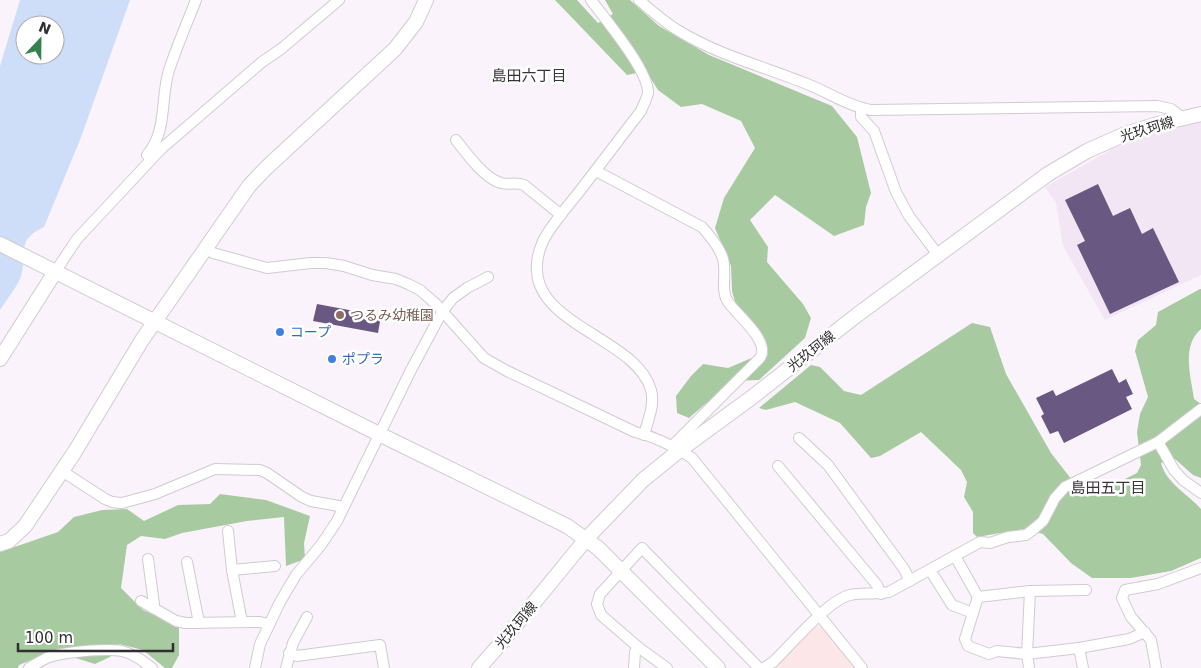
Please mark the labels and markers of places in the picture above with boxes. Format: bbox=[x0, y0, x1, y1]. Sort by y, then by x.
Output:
place label: つるみ幼稚園 bbox=[350, 307, 434, 323]
marker: つるみ幼稚園 bbox=[334, 309, 346, 321]
place label: コープ bbox=[290, 324, 331, 340]
marker: コープ bbox=[274, 326, 286, 338]
place label: ポプラ bbox=[342, 351, 384, 367]
marker: ポプラ bbox=[326, 353, 338, 365]

